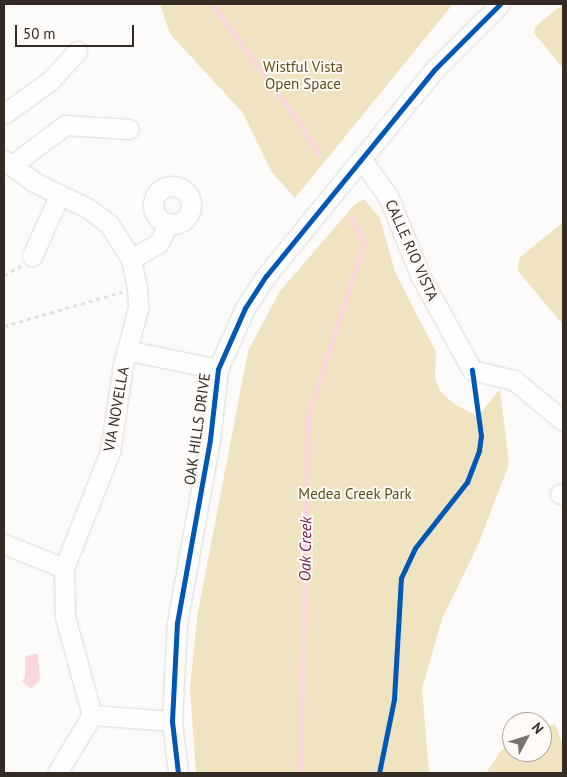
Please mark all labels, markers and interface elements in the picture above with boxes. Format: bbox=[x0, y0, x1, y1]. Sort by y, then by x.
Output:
scale bar bbox=[18, 15, 136, 47]
text: 50 m bbox=[23, 24, 56, 43]
park label: Wistful Vista Open Space bbox=[263, 57, 343, 92]
street label: CALLE RIO VISTA bbox=[382, 197, 442, 303]
street label: VIA NOVELLA bbox=[100, 365, 132, 453]
street label: OAK HILLS DRIVE bbox=[180, 372, 214, 486]
park label: Medea Creek Park bbox=[298, 485, 412, 503]
water label: Oak Creek bbox=[295, 516, 315, 582]
north arrow bbox=[502, 712, 552, 762]
text: N bbox=[528, 719, 548, 737]

